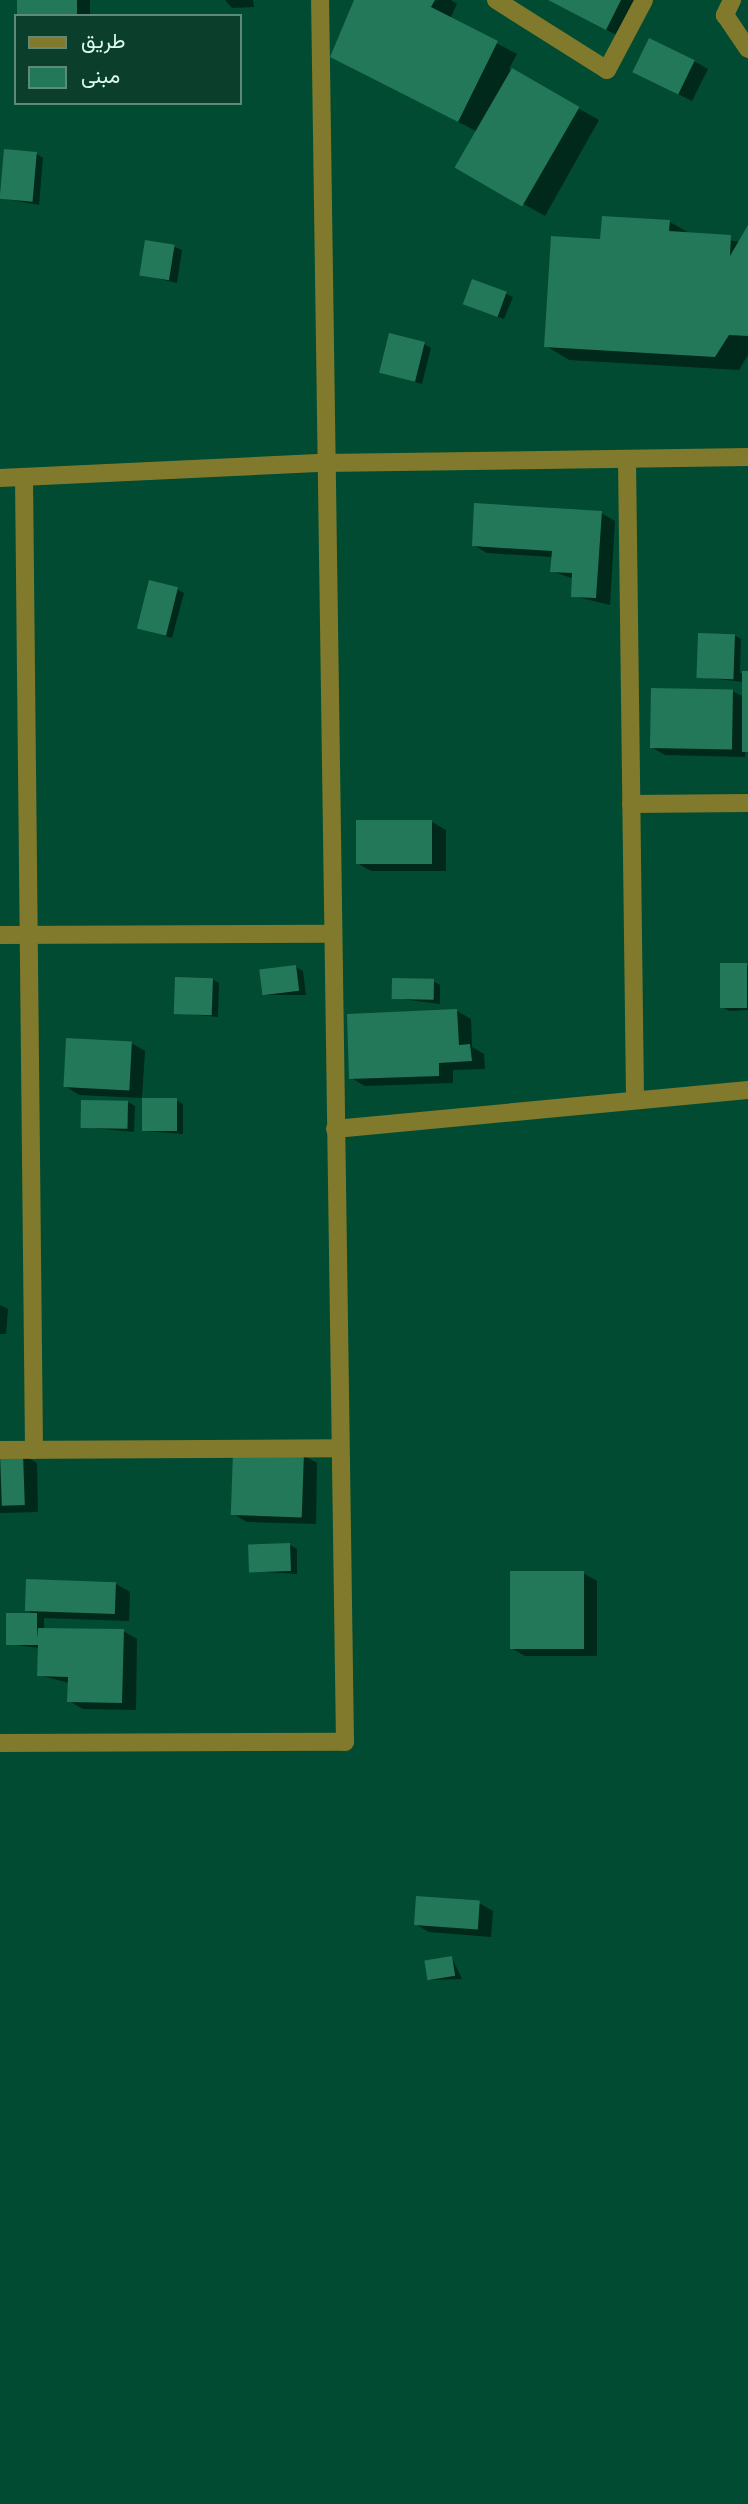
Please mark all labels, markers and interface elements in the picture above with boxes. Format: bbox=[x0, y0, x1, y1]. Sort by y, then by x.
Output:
legend bbox=[14, 14, 242, 105]
text: طريق bbox=[81, 27, 126, 53]
text: مبنى bbox=[81, 62, 120, 88]

